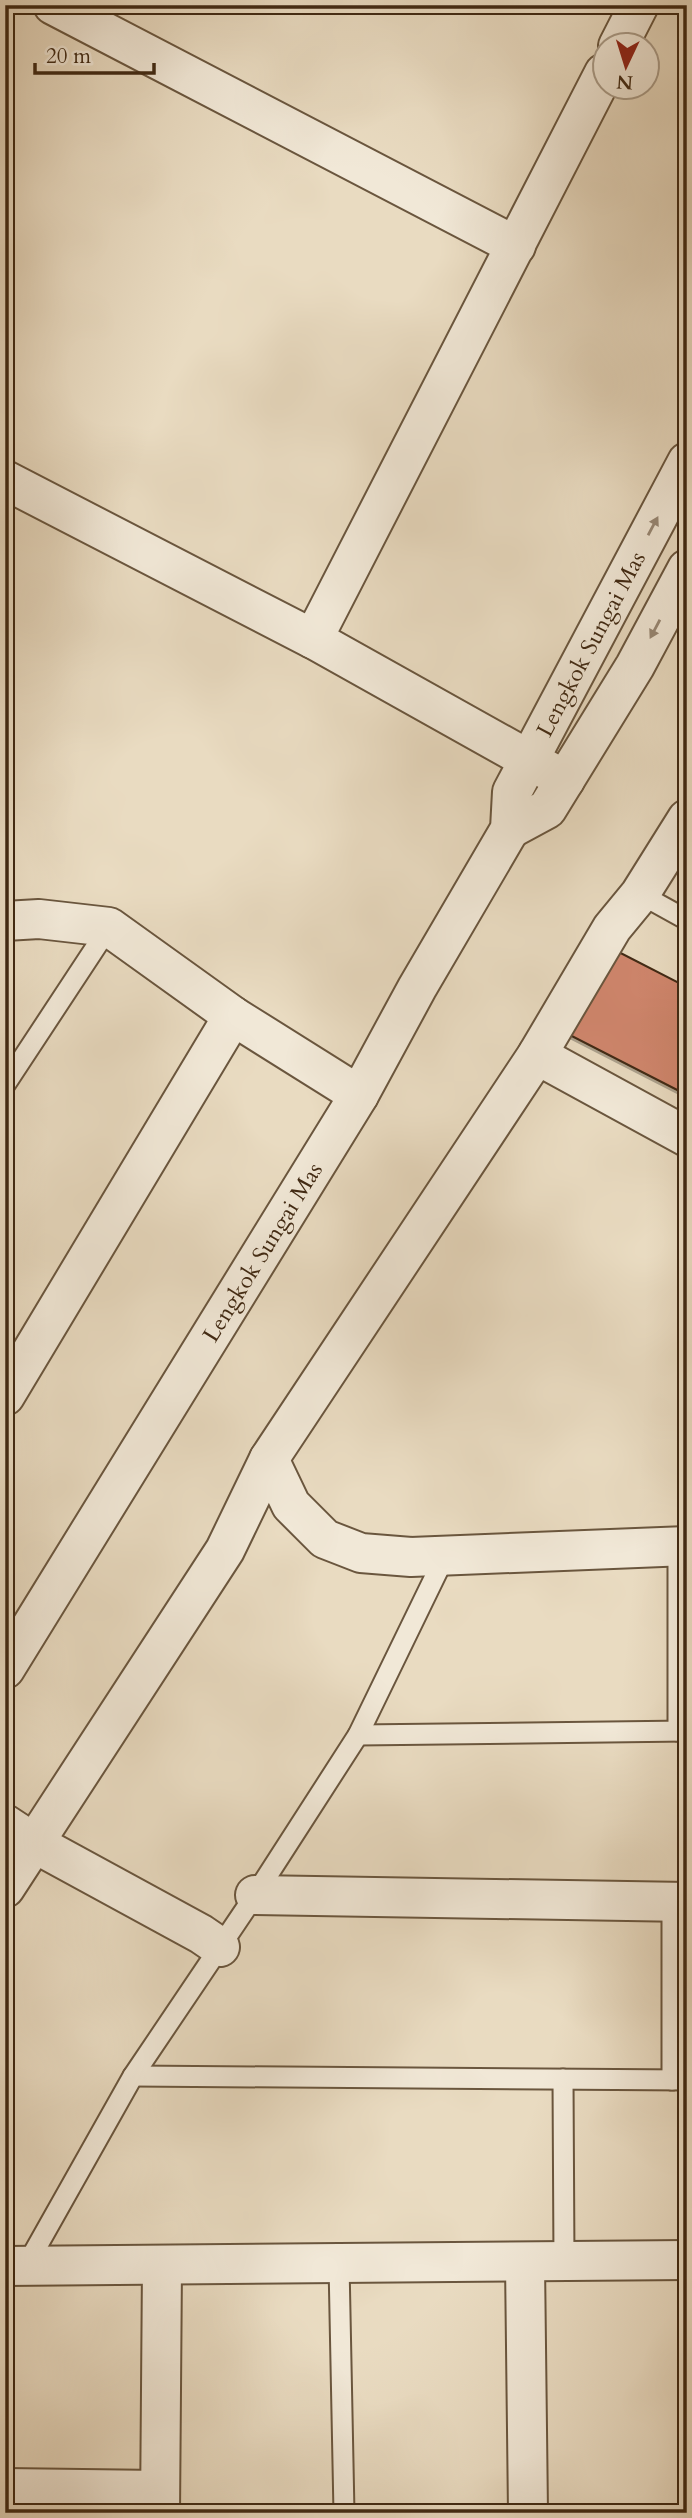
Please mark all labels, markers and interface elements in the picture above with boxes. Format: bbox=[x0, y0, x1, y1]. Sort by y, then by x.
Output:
scale bar bbox=[35, 32, 154, 76]
north arrow bbox=[590, 32, 660, 102]
text: 20 m bbox=[46, 42, 91, 71]
text: N bbox=[615, 68, 634, 96]
one-way arrow bbox=[647, 516, 658, 536]
street label: Lengkok Sungai Mas bbox=[529, 546, 653, 742]
one-way arrow bbox=[649, 619, 661, 639]
street label: Lengkok Sungai Mas bbox=[195, 1157, 330, 1348]

